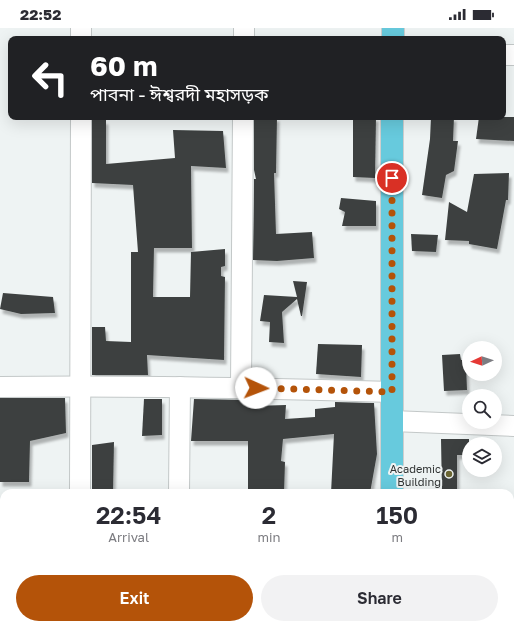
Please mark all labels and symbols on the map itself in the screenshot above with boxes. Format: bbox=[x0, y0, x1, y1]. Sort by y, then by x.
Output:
pin bbox=[375, 161, 409, 195]
north arrow bbox=[462, 341, 502, 381]
position arrow bbox=[235, 367, 277, 409]
place label: Academic Building bbox=[390, 462, 441, 488]
marker: Academic Building bbox=[444, 469, 454, 479]

